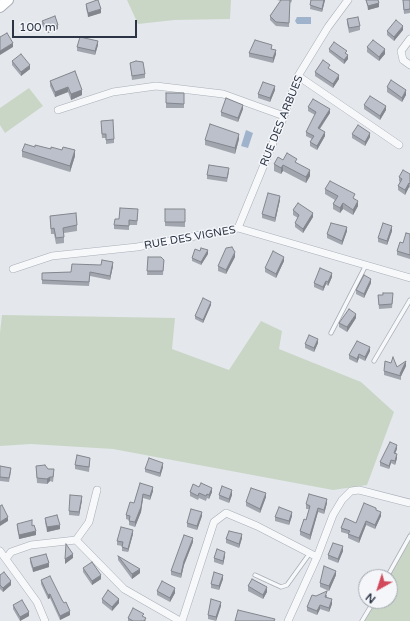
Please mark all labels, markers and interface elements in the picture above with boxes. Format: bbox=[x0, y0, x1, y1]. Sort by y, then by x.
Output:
scale bar bbox=[14, 12, 139, 38]
text: 100 m bbox=[19, 20, 56, 34]
street label: RUE DES ARBUES bbox=[258, 74, 306, 168]
street label: RUE DES VIGNES bbox=[143, 223, 237, 253]
north arrow bbox=[358, 569, 398, 609]
text: N bbox=[363, 590, 378, 606]

